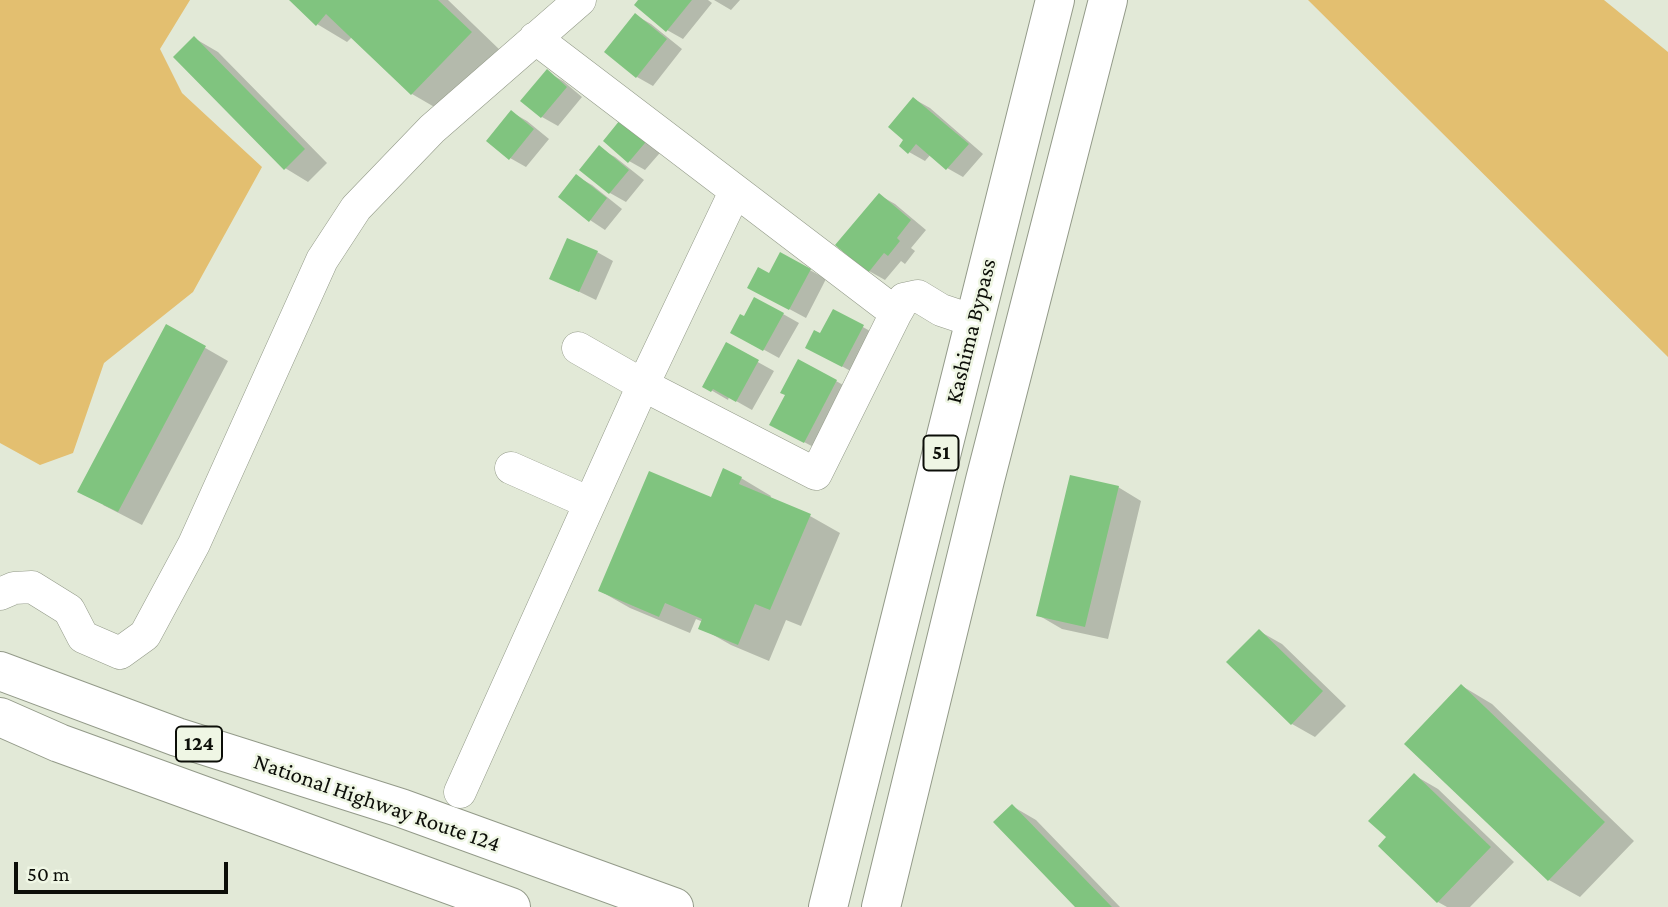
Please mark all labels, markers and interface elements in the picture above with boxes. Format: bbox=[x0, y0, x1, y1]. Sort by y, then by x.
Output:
street label: Kashima Bypass bbox=[940, 256, 1002, 406]
road number: 51 bbox=[923, 435, 958, 470]
road number: 124 bbox=[176, 726, 222, 762]
street label: National Highway Route 124 bbox=[250, 748, 504, 858]
scale bar bbox=[18, 848, 231, 892]
text: 50 m bbox=[27, 862, 70, 886]

